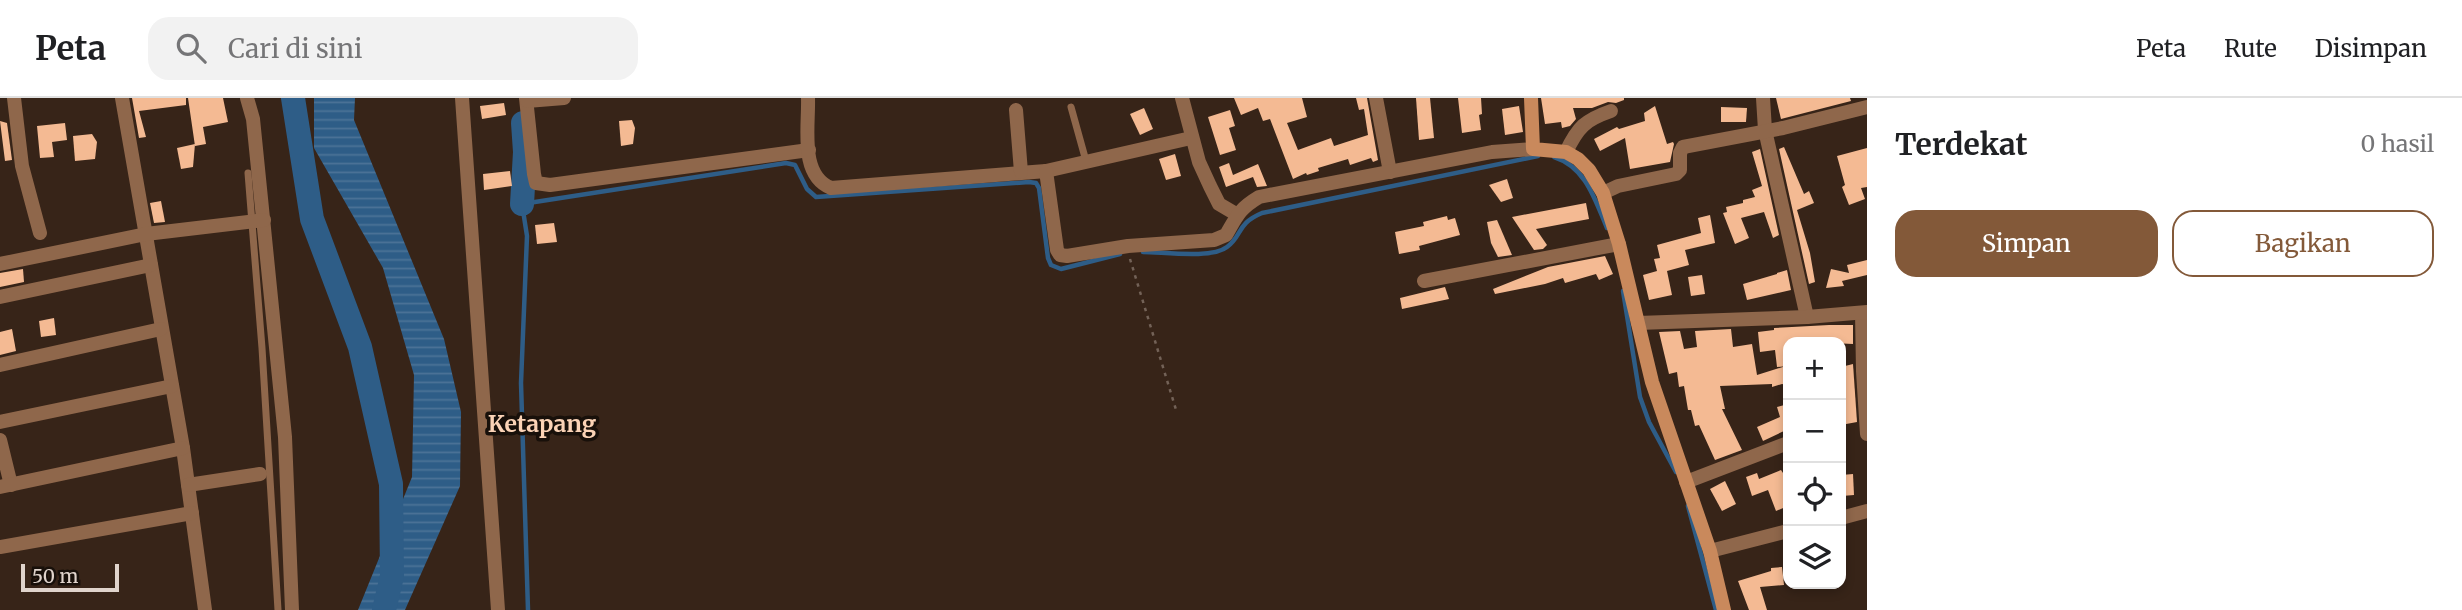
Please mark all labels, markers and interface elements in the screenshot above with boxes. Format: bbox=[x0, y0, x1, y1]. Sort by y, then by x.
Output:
search box bbox=[148, 17, 638, 80]
text: Peta bbox=[35, 28, 106, 69]
icon: search bbox=[172, 29, 210, 67]
text: Cari di sini bbox=[228, 32, 362, 65]
text: Peta bbox=[2136, 33, 2186, 64]
text: Rute bbox=[2224, 33, 2277, 64]
text: Disimpan bbox=[2315, 33, 2427, 64]
text: Terdekat bbox=[1895, 125, 2028, 163]
text: 0 hasil bbox=[2360, 129, 2434, 158]
button: Simpan bbox=[1895, 210, 2158, 277]
button: Bagikan bbox=[2172, 210, 2434, 277]
map controls bbox=[1783, 337, 1846, 589]
button: + bbox=[1783, 337, 1846, 400]
button: − bbox=[1783, 400, 1846, 463]
district label: Ketapang bbox=[488, 409, 597, 438]
button: locate bbox=[1783, 463, 1846, 526]
button: layers bbox=[1783, 526, 1846, 589]
scale bar bbox=[21, 561, 119, 593]
text: 50 m bbox=[32, 564, 78, 588]

